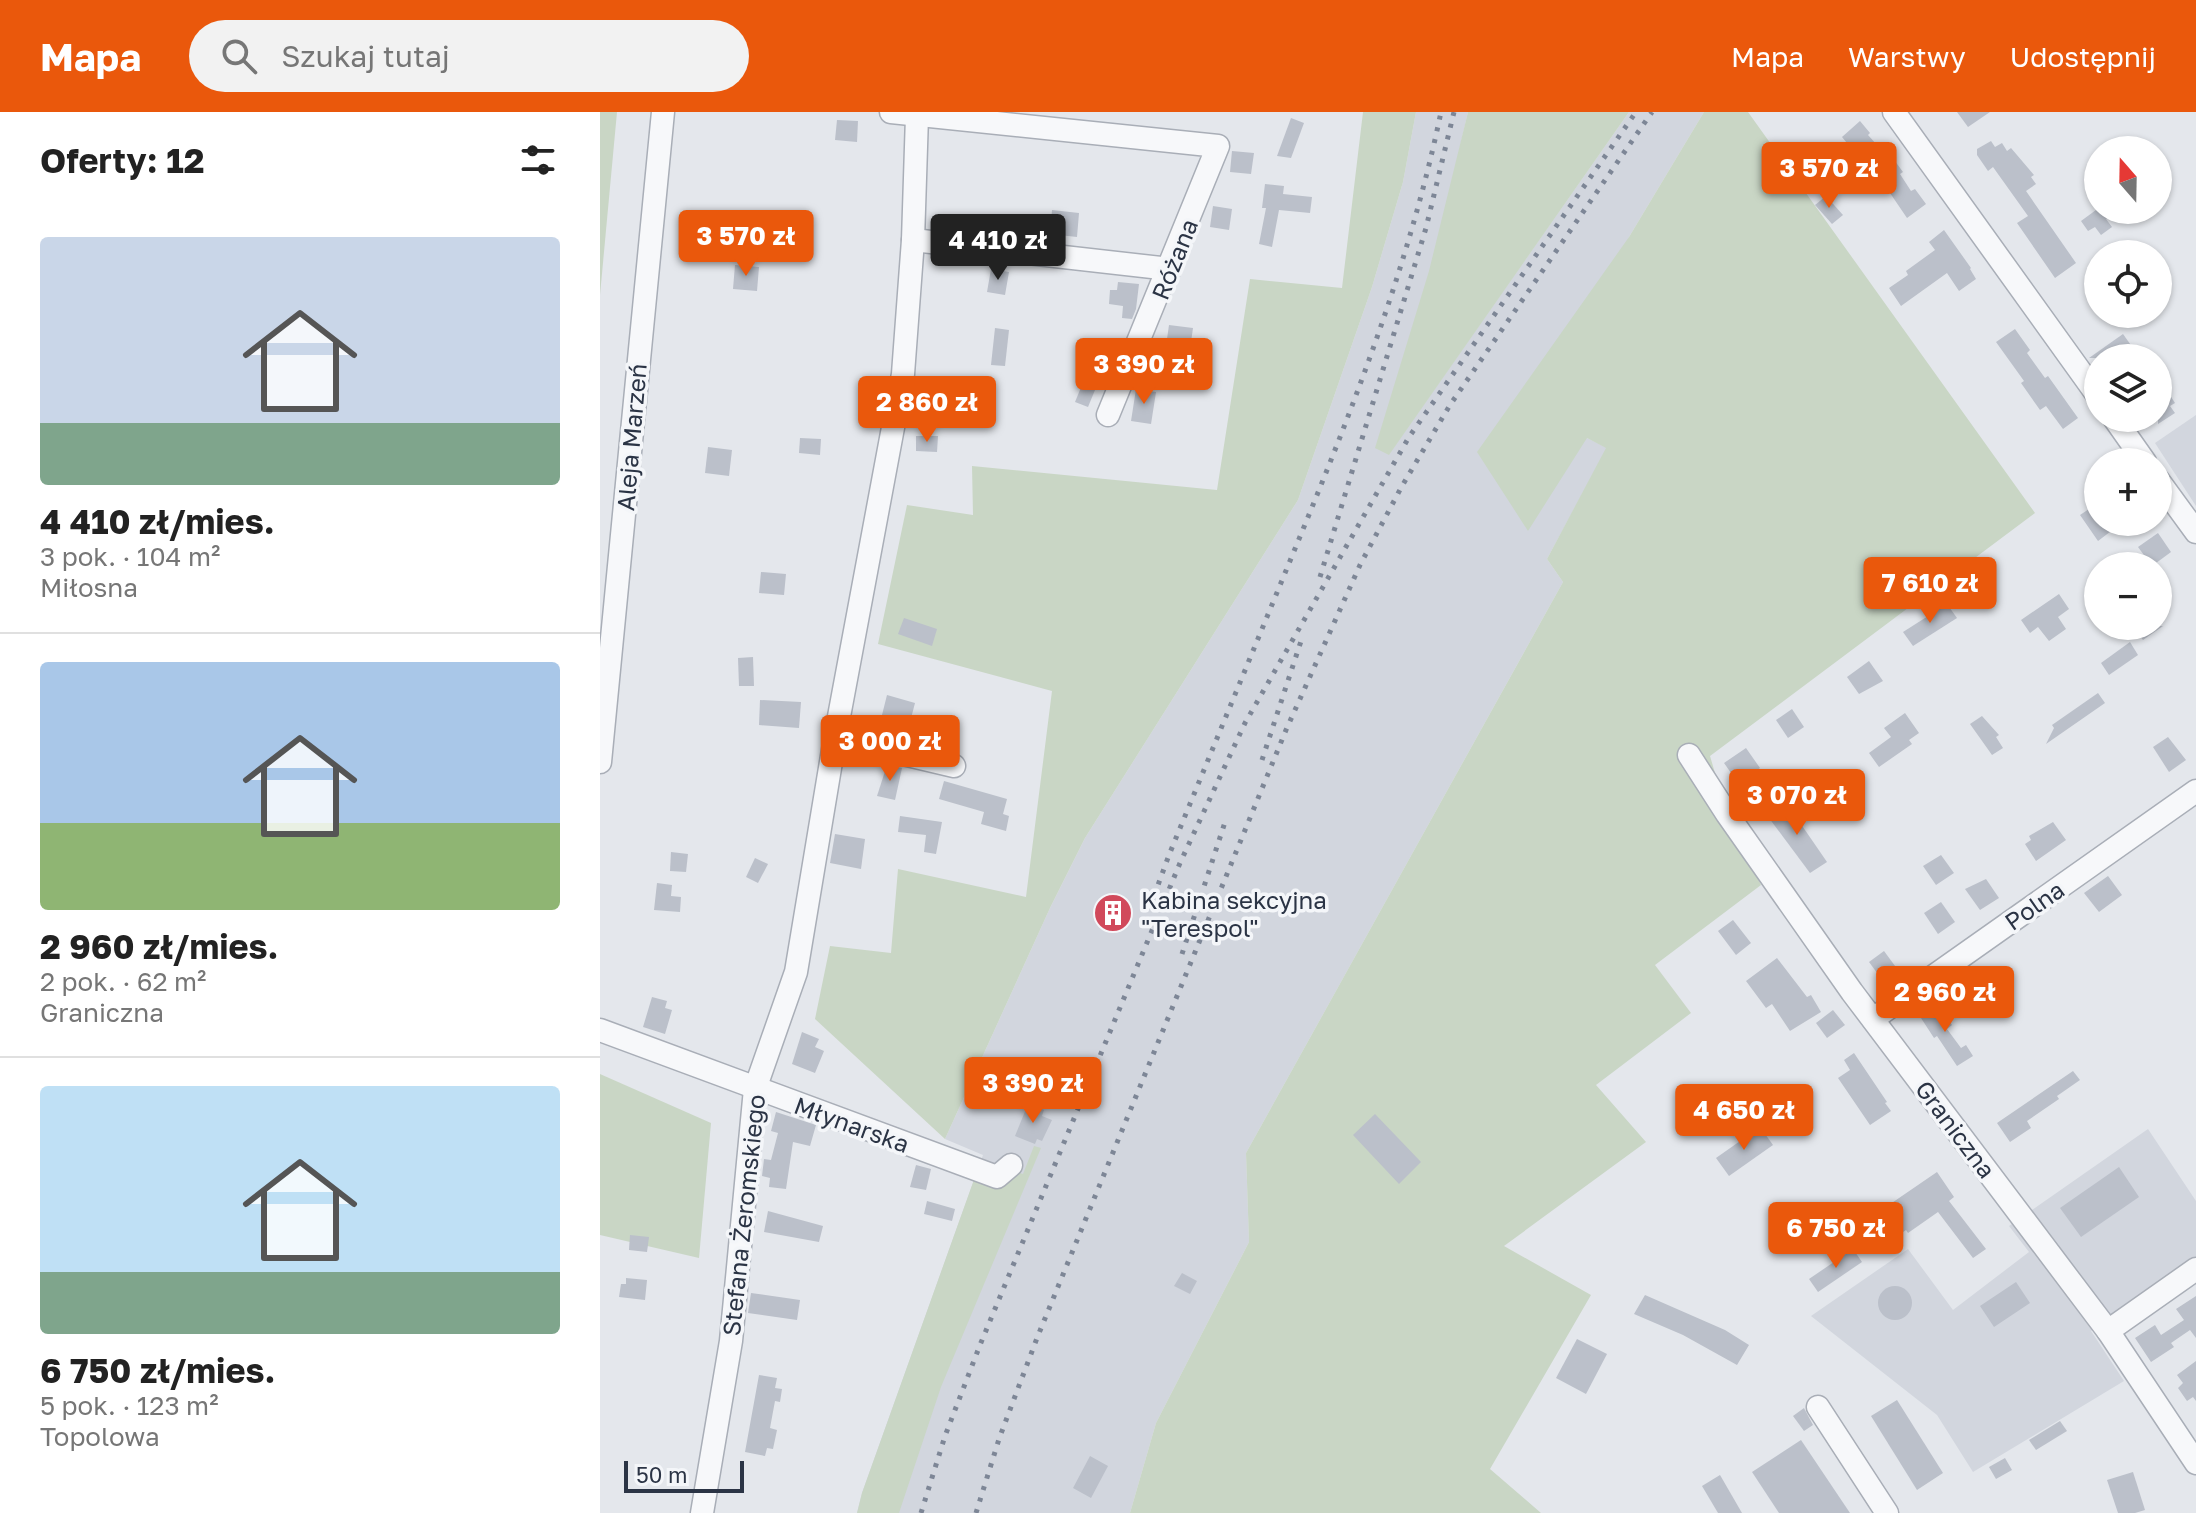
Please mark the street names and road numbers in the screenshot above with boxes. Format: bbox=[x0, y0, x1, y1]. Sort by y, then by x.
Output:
street label: Różana bbox=[1145, 214, 1203, 304]
street label: Aleja Marzeń bbox=[610, 362, 652, 512]
street label: Polna bbox=[1999, 874, 2069, 936]
street label: Graniczna bbox=[1910, 1075, 2002, 1183]
street label: Młynarska bbox=[791, 1090, 913, 1158]
street label: Stefana Żeromskiego bbox=[716, 1093, 770, 1337]

